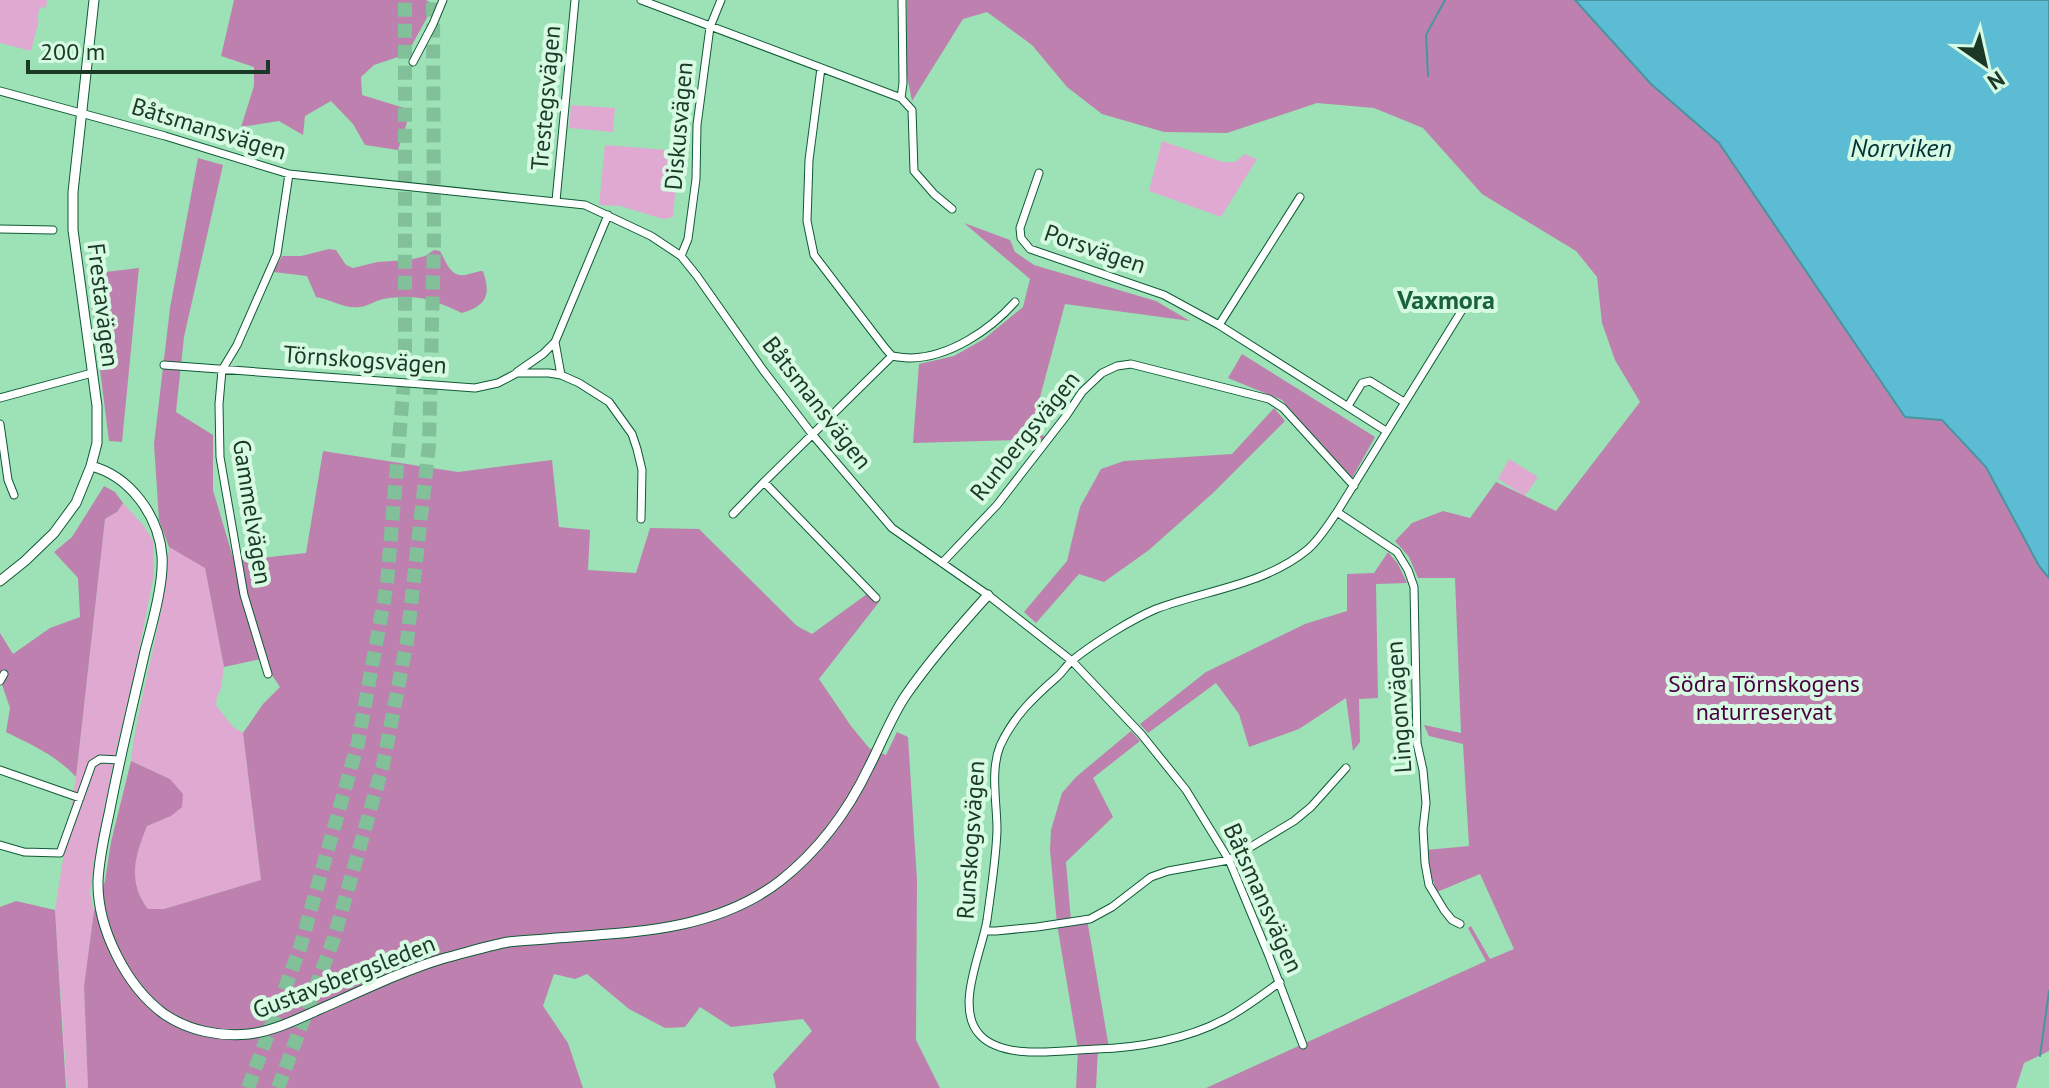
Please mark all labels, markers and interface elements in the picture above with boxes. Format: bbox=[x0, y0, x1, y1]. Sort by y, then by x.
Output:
scale bar bbox=[28, 24, 268, 74]
street label: Trestegsvägen bbox=[524, 24, 567, 172]
north arrow bbox=[1945, 24, 2025, 104]
text: 200 m bbox=[40, 36, 105, 67]
street label: Diskusvägen bbox=[657, 61, 700, 191]
text: N bbox=[1982, 65, 2010, 96]
street label: Båtsmansvägen bbox=[128, 90, 290, 167]
water label: Norrviken bbox=[1850, 131, 1952, 164]
street label: Porsvägen bbox=[1040, 217, 1150, 280]
street label: Frestavägen bbox=[81, 241, 126, 369]
district label: Vaxmora bbox=[1396, 283, 1495, 316]
street label: Båtsmansvägen bbox=[756, 330, 879, 475]
street label: Törnskogsvägen bbox=[282, 338, 448, 381]
street label: Runbergsvägen bbox=[963, 364, 1086, 507]
street label: Gammelvägen bbox=[226, 437, 279, 587]
street label: Lingonvägen bbox=[1378, 640, 1419, 774]
park label: Södra Törnskogens naturreservat bbox=[1668, 668, 1860, 727]
street label: Runskogsvägen bbox=[949, 760, 992, 920]
street label: Båtsmansvägen bbox=[1217, 818, 1310, 977]
street label: Gustavsbergsleden bbox=[248, 927, 440, 1026]

